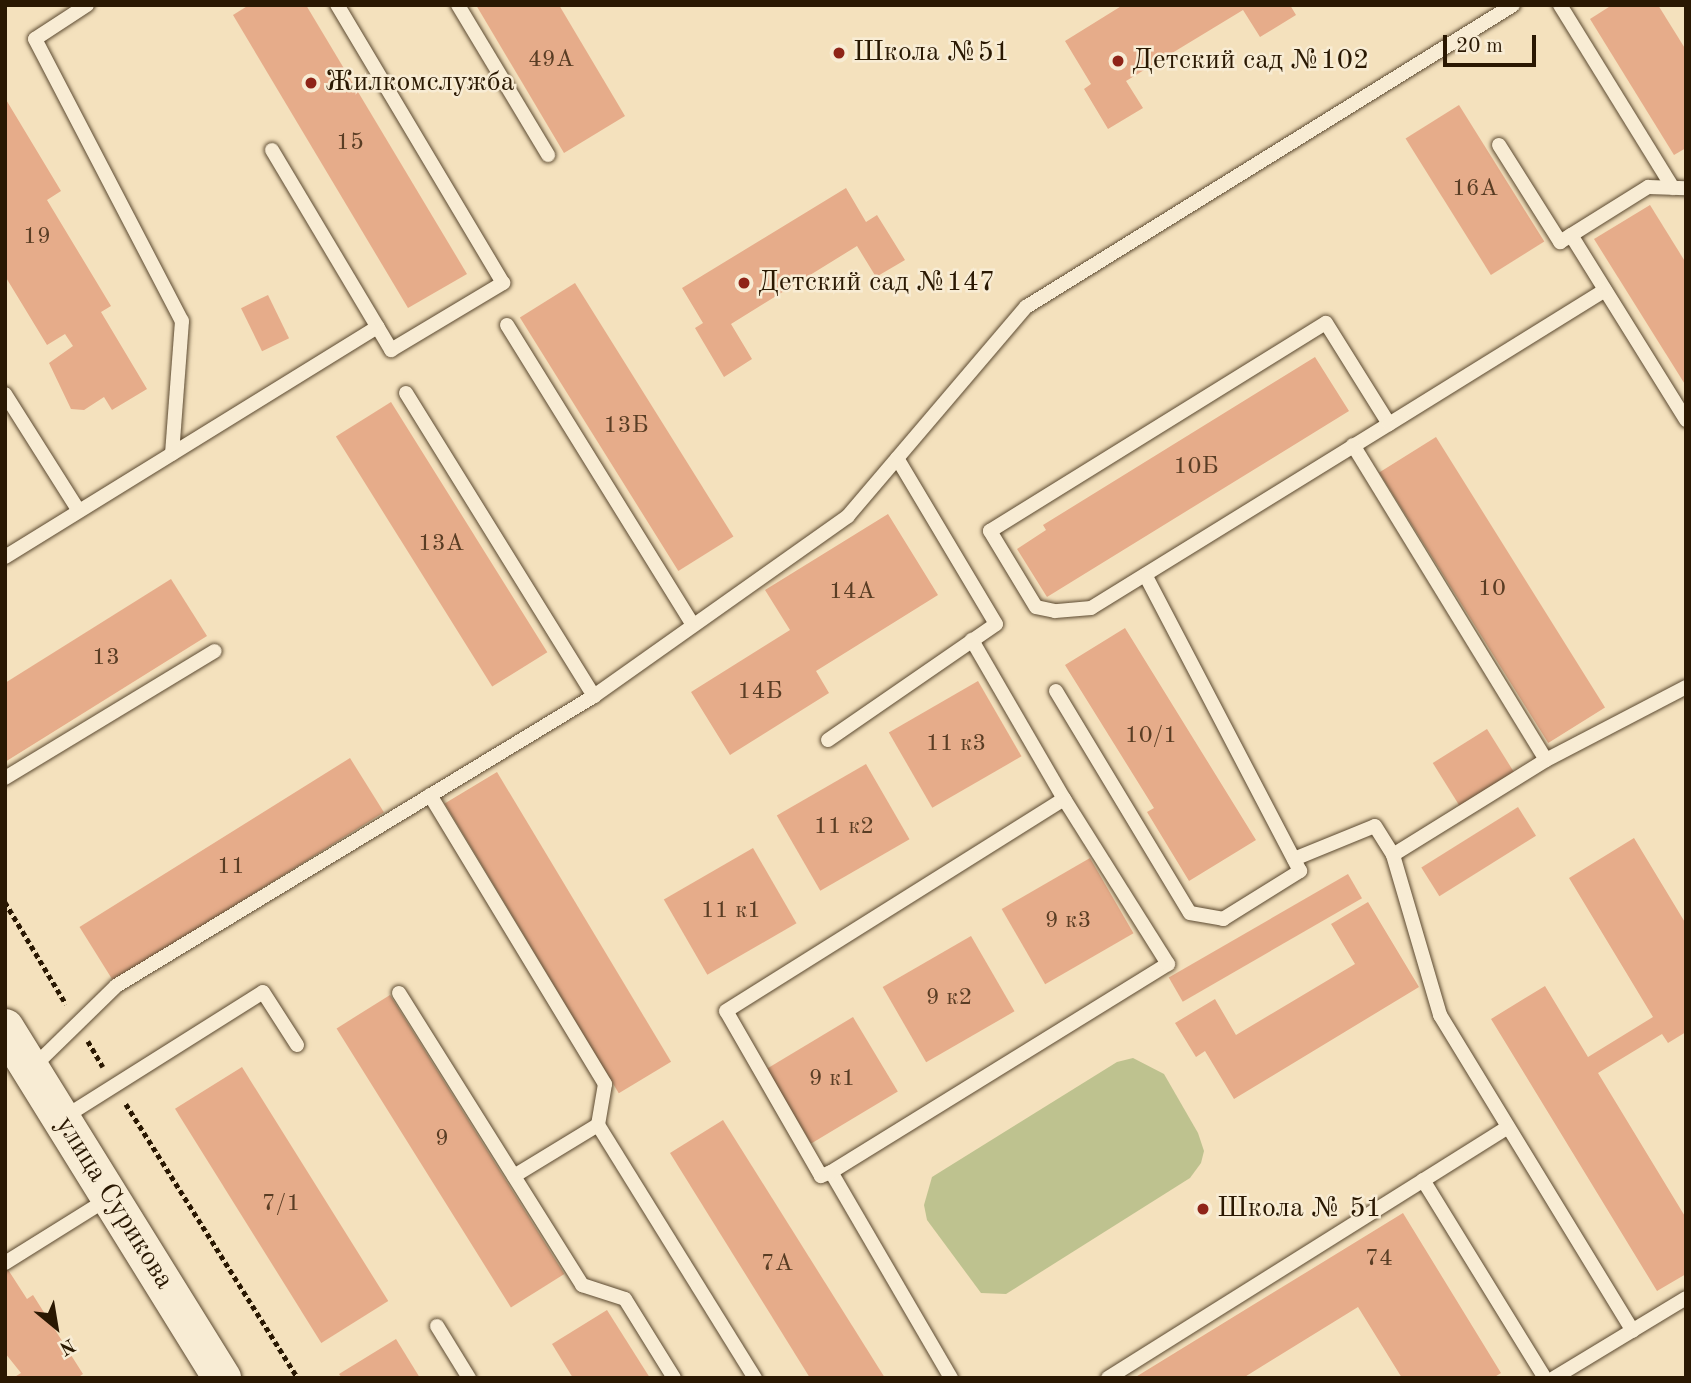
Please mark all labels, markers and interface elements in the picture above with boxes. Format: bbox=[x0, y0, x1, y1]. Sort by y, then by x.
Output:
scale bar bbox=[1446, 21, 1539, 65]
place label: Школа №51 bbox=[853, 36, 1010, 70]
text: 20 m bbox=[1456, 36, 1503, 57]
place label: Детский сад №102 bbox=[1132, 44, 1369, 78]
marker: Школа №51 bbox=[831, 45, 847, 61]
house number: 49А bbox=[528, 47, 574, 75]
marker: Детский сад №102 bbox=[1110, 53, 1126, 69]
place label: Жилкомслужба bbox=[325, 66, 515, 100]
marker: Жилкомслужба bbox=[303, 75, 319, 91]
house number: 15 bbox=[336, 130, 364, 158]
house number: 16А bbox=[1452, 176, 1498, 204]
house number: 19 bbox=[23, 224, 51, 252]
place label: Детский сад №147 bbox=[758, 266, 995, 300]
marker: Детский сад №147 bbox=[736, 275, 752, 291]
house number: 13Б bbox=[604, 413, 648, 441]
house number: 10Б bbox=[1174, 454, 1218, 482]
house number: 13А bbox=[418, 531, 464, 559]
house number: 10 bbox=[1478, 576, 1506, 604]
house number: 14А bbox=[829, 579, 875, 607]
house number: 13 bbox=[92, 645, 120, 673]
house number: 14Б bbox=[738, 679, 782, 707]
house number: 10/1 bbox=[1125, 723, 1177, 751]
house number: 11 к3 bbox=[926, 731, 986, 759]
house number: 11 к2 bbox=[814, 814, 874, 842]
house number: 11 bbox=[217, 854, 245, 882]
house number: 11 к1 bbox=[701, 898, 761, 926]
house number: 9 к3 bbox=[1045, 908, 1091, 936]
house number: 9 к2 bbox=[926, 985, 972, 1013]
house number: 9 к1 bbox=[809, 1066, 855, 1094]
street label: улица Сурикова bbox=[47, 1110, 181, 1296]
house number: 9 bbox=[435, 1126, 449, 1154]
house number: 7/1 bbox=[262, 1191, 300, 1219]
place label: Школа № 51 bbox=[1217, 1192, 1382, 1226]
marker: Школа № 51 bbox=[1195, 1201, 1211, 1217]
house number: 74 bbox=[1365, 1246, 1393, 1274]
house number: 7А bbox=[761, 1251, 793, 1279]
north arrow bbox=[21, 1292, 91, 1362]
text: N bbox=[56, 1334, 78, 1357]

